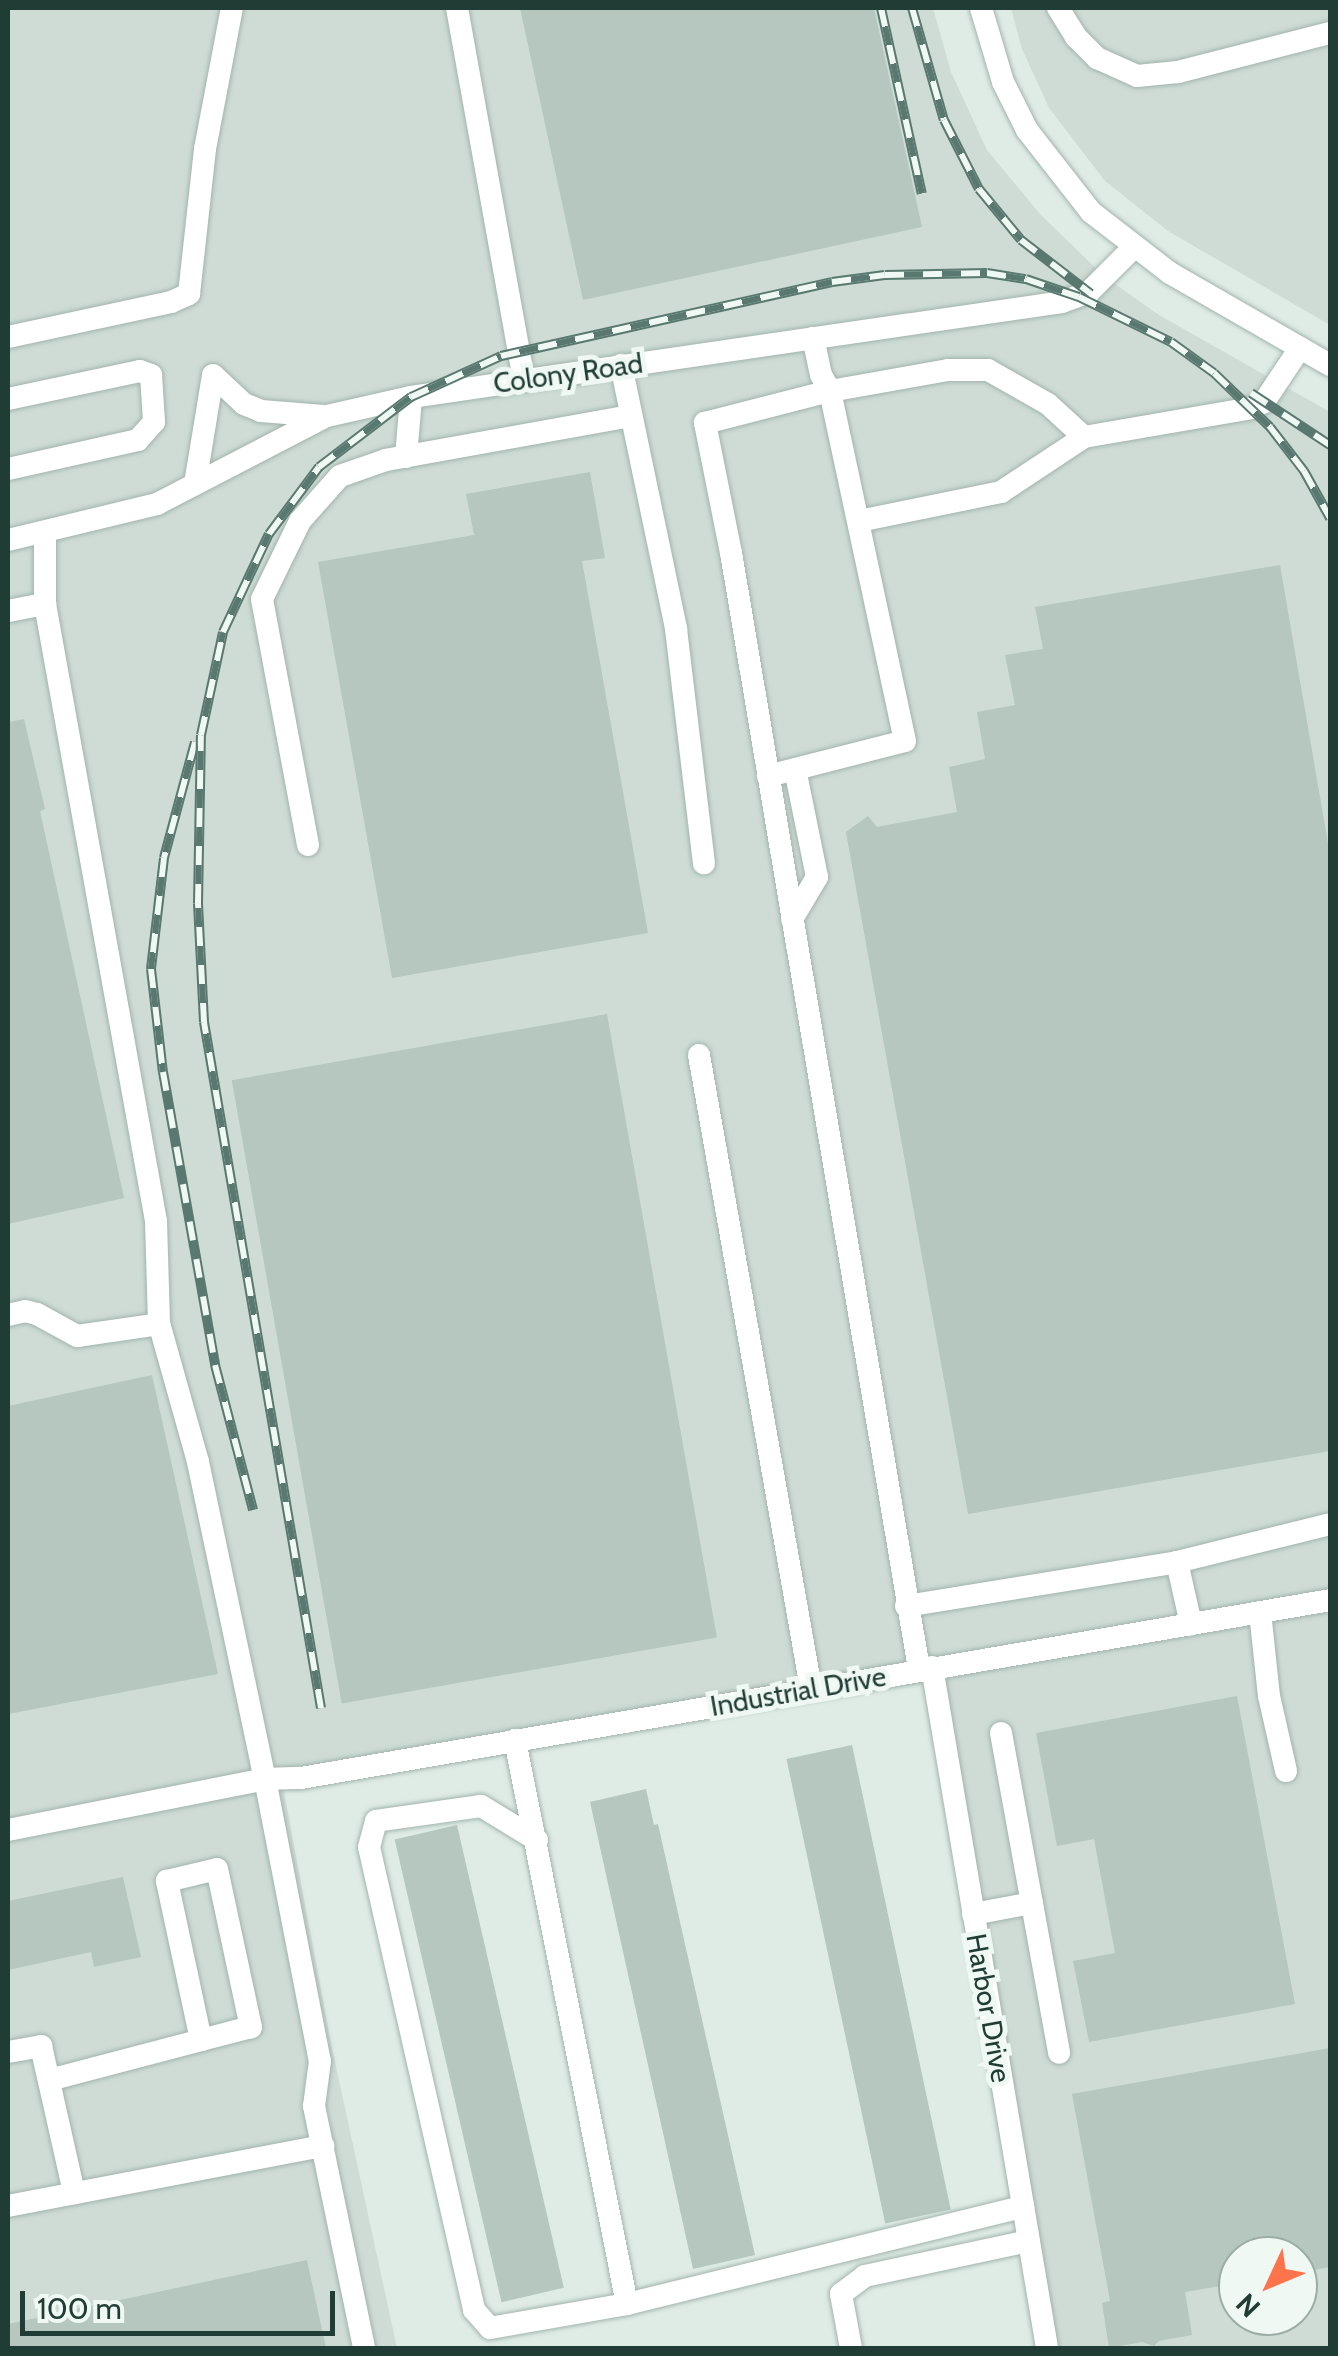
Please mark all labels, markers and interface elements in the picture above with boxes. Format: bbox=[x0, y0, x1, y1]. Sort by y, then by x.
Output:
street label: Colony Road bbox=[491, 346, 645, 400]
street label: Industrial Drive bbox=[708, 1659, 888, 1723]
street label: Harbor Drive bbox=[959, 1931, 1019, 2085]
north arrow bbox=[1218, 2236, 1318, 2336]
scale bar bbox=[25, 2271, 340, 2333]
text: N bbox=[1229, 2287, 1267, 2324]
text: 100 m bbox=[37, 2290, 122, 2327]

